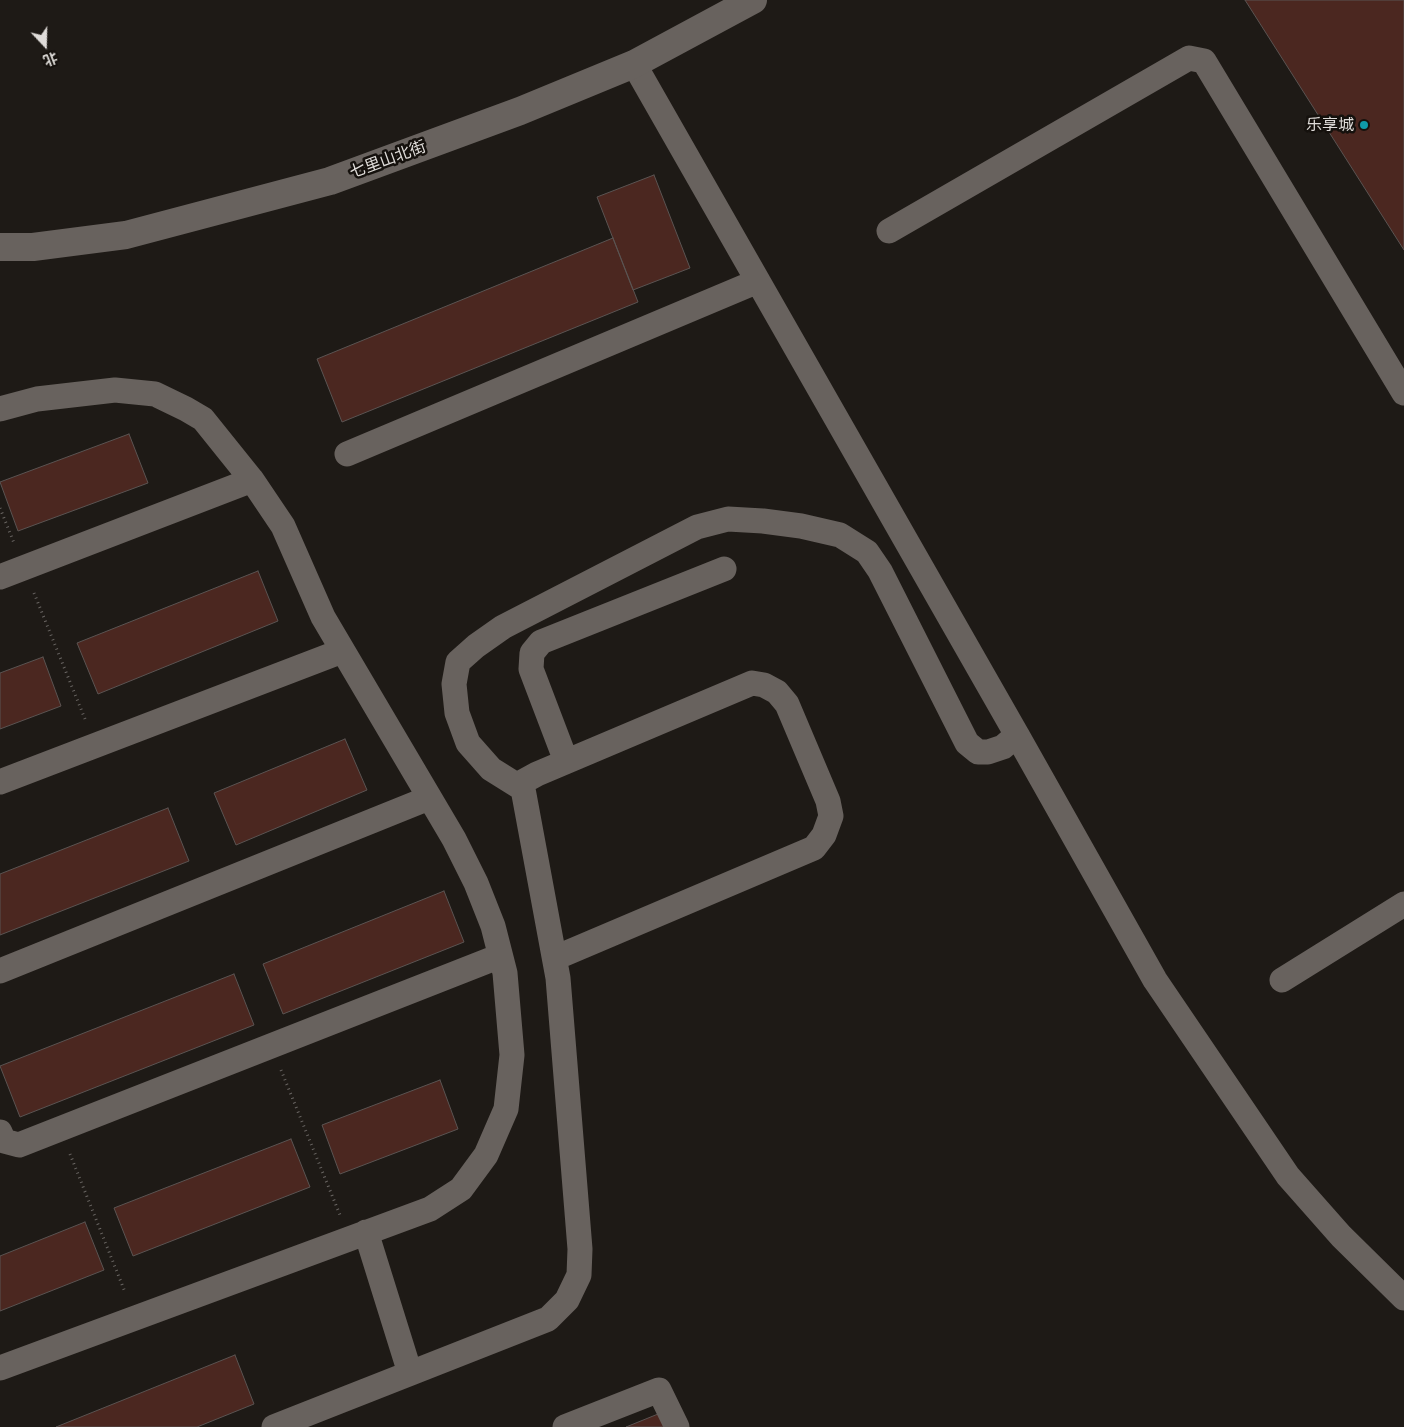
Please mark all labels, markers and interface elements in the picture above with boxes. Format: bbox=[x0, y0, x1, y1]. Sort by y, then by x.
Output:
north arrow bbox=[20, 20, 70, 70]
text: 北 bbox=[41, 48, 60, 71]
place label: 乐享城 bbox=[1306, 115, 1354, 135]
marker: 乐享城 bbox=[1358, 119, 1370, 131]
street label: 七里山北街 bbox=[347, 137, 429, 183]

